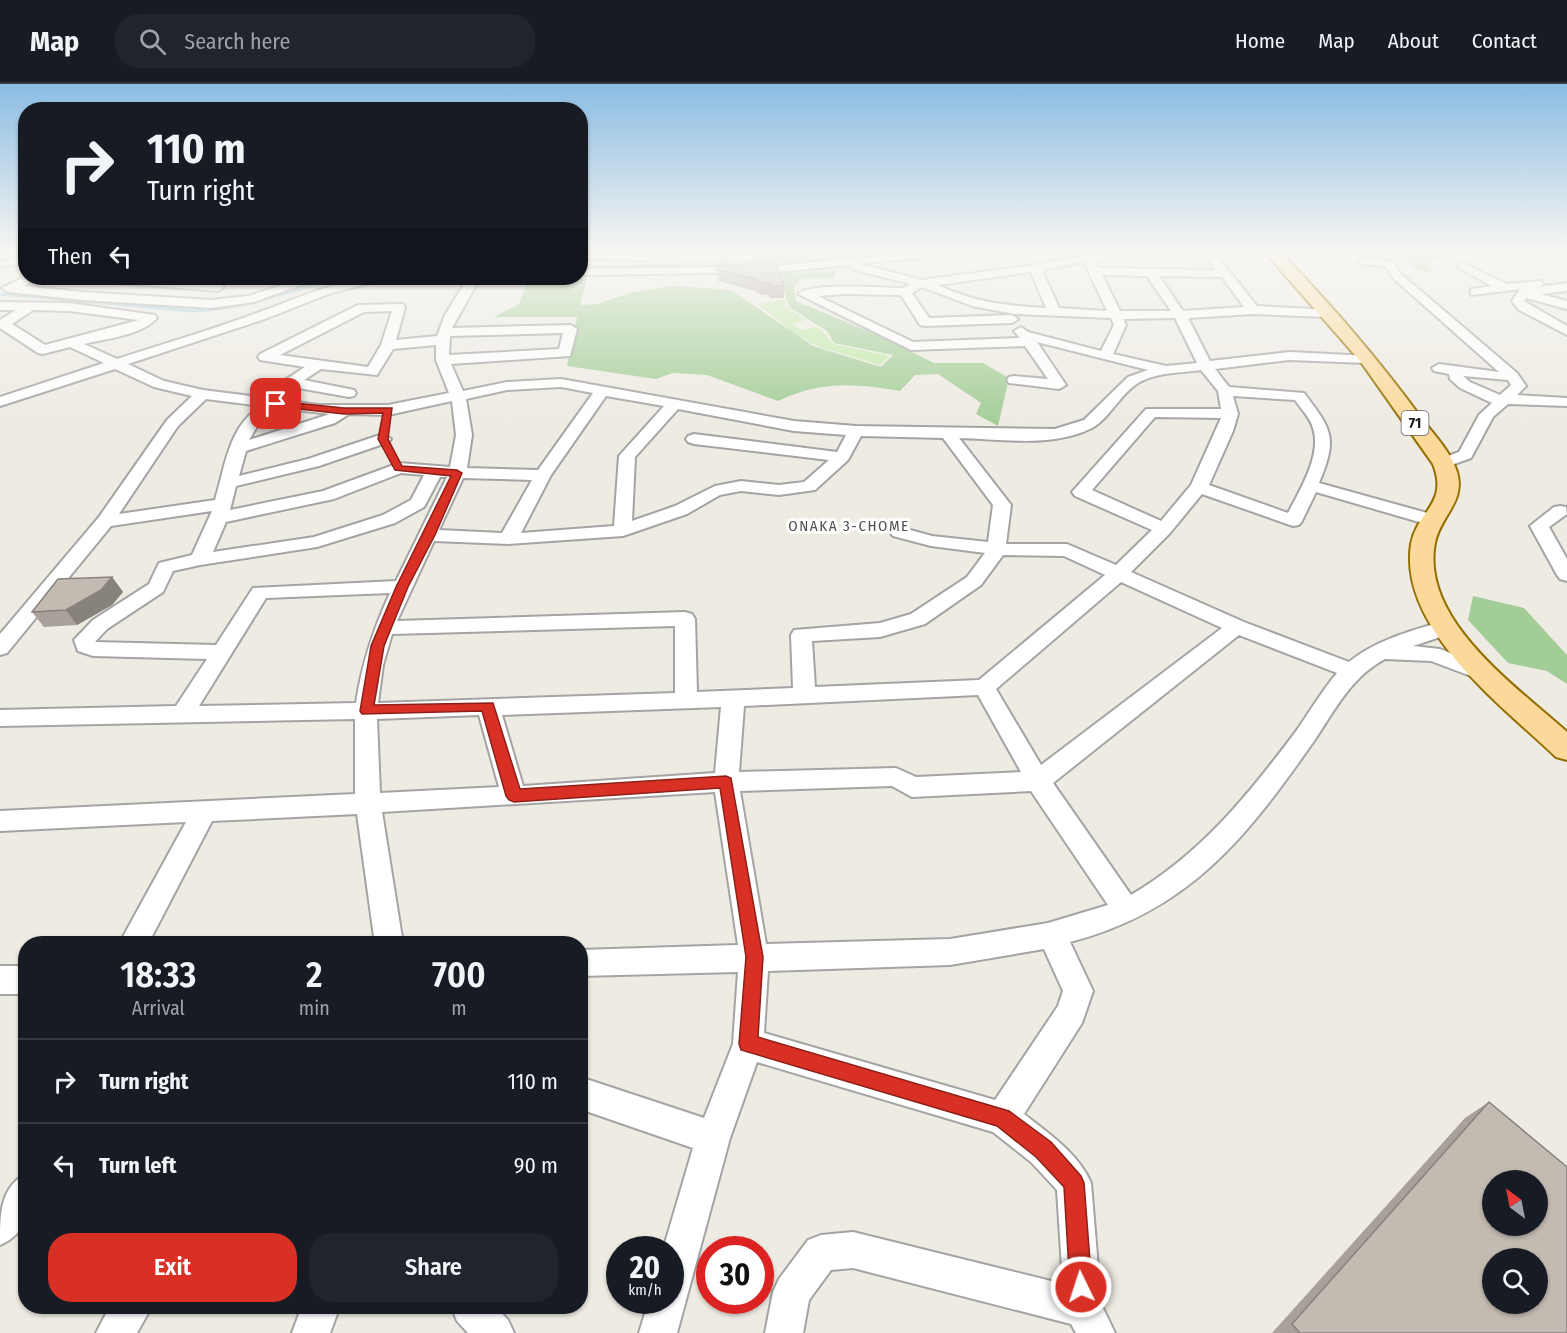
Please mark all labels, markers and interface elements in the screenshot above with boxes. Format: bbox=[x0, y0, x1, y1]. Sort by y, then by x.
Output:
search box bbox=[115, 14, 535, 68]
text: Map bbox=[30, 25, 79, 58]
icon: search bbox=[136, 25, 169, 58]
text: Search here bbox=[184, 28, 290, 55]
text: Home bbox=[1235, 28, 1285, 54]
text: Map bbox=[1318, 28, 1355, 54]
text: About bbox=[1388, 28, 1439, 54]
text: Contact bbox=[1472, 28, 1537, 54]
text: 110 m bbox=[147, 124, 246, 174]
icon: right bbox=[48, 126, 126, 204]
text: Turn right bbox=[147, 175, 255, 207]
icon: left bbox=[104, 240, 137, 273]
text: Then bbox=[48, 243, 92, 270]
pin bbox=[250, 378, 301, 429]
icon: arrive bbox=[259, 387, 292, 420]
road number: 71 bbox=[1402, 411, 1428, 435]
district label: ONAKA 3-CHOME bbox=[788, 517, 910, 535]
text: 18:33 bbox=[120, 953, 196, 997]
text: 2 bbox=[306, 953, 323, 997]
text: 700 bbox=[432, 953, 486, 997]
text: Arrival bbox=[132, 996, 185, 1020]
text: min bbox=[299, 996, 330, 1020]
text: m bbox=[451, 996, 467, 1020]
icon: right bbox=[48, 1065, 81, 1098]
text: Turn right bbox=[99, 1068, 188, 1095]
text: 110 m bbox=[508, 1068, 558, 1095]
icon: left bbox=[48, 1149, 81, 1182]
text: Turn left bbox=[99, 1152, 177, 1179]
text: 90 m bbox=[514, 1152, 558, 1179]
north arrow bbox=[1482, 1170, 1548, 1236]
map controls bbox=[1482, 1170, 1548, 1314]
button: Exit bbox=[48, 1233, 297, 1302]
button: Share bbox=[309, 1233, 558, 1302]
speed limit sign: 30 bbox=[696, 1236, 774, 1314]
button: search bbox=[1482, 1248, 1548, 1314]
text: 20 bbox=[630, 1250, 660, 1286]
position arrow bbox=[1049, 1255, 1113, 1319]
text: km/h bbox=[628, 1281, 662, 1299]

